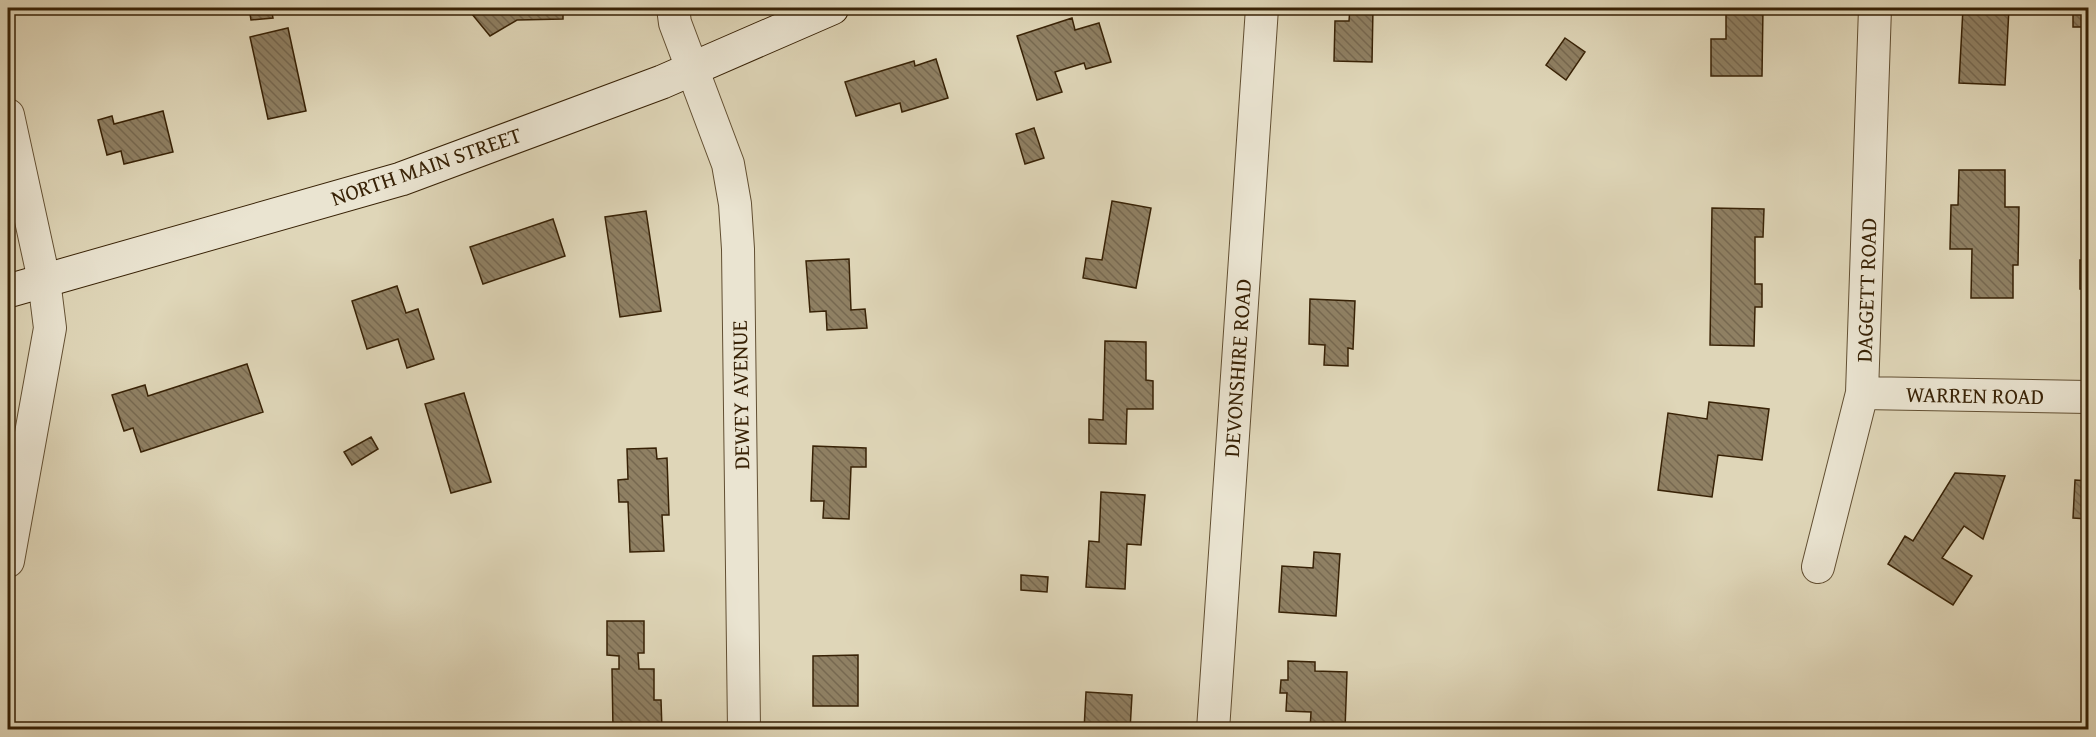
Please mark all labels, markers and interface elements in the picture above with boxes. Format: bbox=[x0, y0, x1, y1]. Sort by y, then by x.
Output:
street label: NORTH MAIN STREET bbox=[326, 118, 526, 214]
street label: DAGGETT ROAD bbox=[1847, 217, 1885, 363]
street label: DEVONSHIRE ROAD bbox=[1215, 278, 1259, 458]
street label: DEWEY AVENUE bbox=[723, 320, 757, 470]
street label: WARREN ROAD bbox=[1906, 378, 2044, 412]

